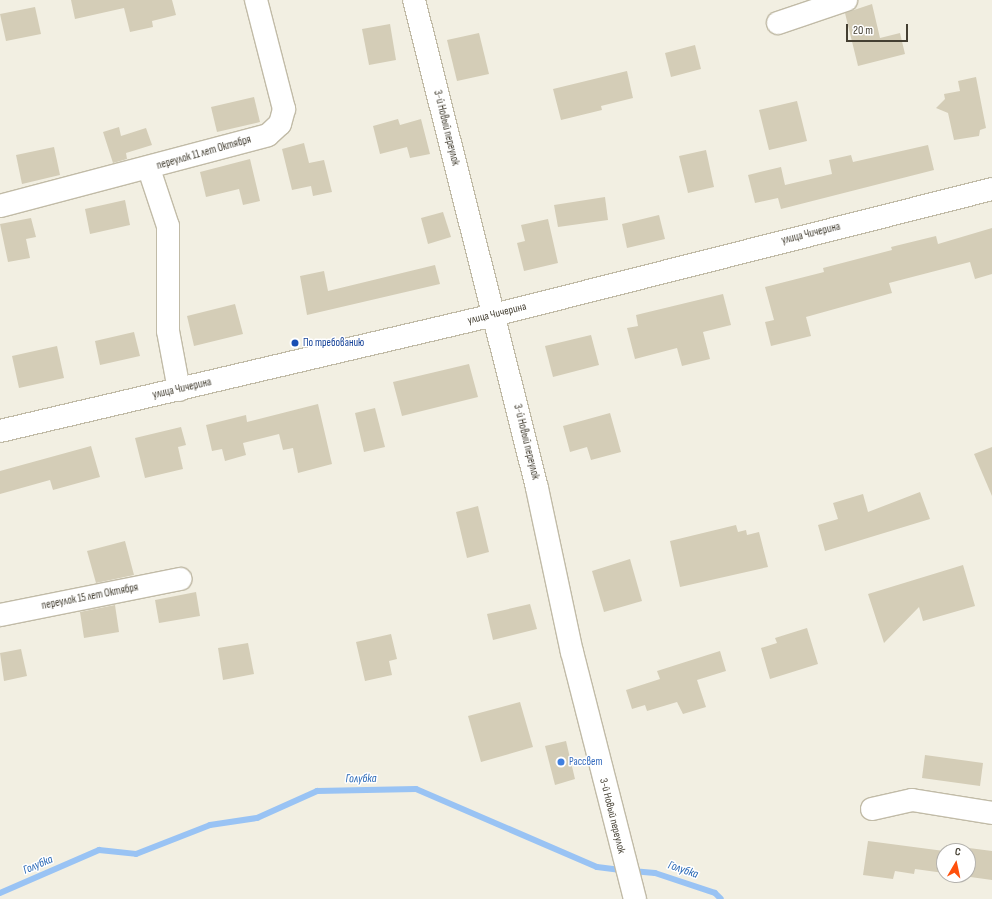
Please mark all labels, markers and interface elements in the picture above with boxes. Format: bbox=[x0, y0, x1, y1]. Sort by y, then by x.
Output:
scale bar bbox=[848, 16, 910, 42]
text: 20 m bbox=[853, 23, 873, 38]
street label: 3-й Новый переулок bbox=[430, 89, 462, 167]
street label: переулок 11 лет Октября bbox=[155, 133, 253, 173]
street label: улица Чичерина bbox=[780, 220, 842, 248]
street label: улица Чичерина bbox=[466, 300, 528, 328]
place label: По требованию bbox=[303, 336, 364, 350]
marker: По требованию bbox=[290, 338, 300, 348]
street label: улица Чичерина bbox=[151, 376, 213, 402]
street label: 3-й Новый переулок bbox=[510, 403, 542, 481]
street label: переулок 15 лет Октября bbox=[41, 581, 139, 613]
place label: Рассвет bbox=[569, 755, 603, 769]
marker: Рассвет bbox=[556, 757, 566, 767]
water label: Голубка bbox=[345, 772, 377, 786]
street label: 3-й Новый переулок bbox=[596, 777, 628, 855]
north arrow bbox=[936, 843, 976, 883]
text: С bbox=[954, 845, 962, 859]
water label: Голубка bbox=[21, 852, 55, 878]
water label: Голубка bbox=[666, 858, 700, 882]

